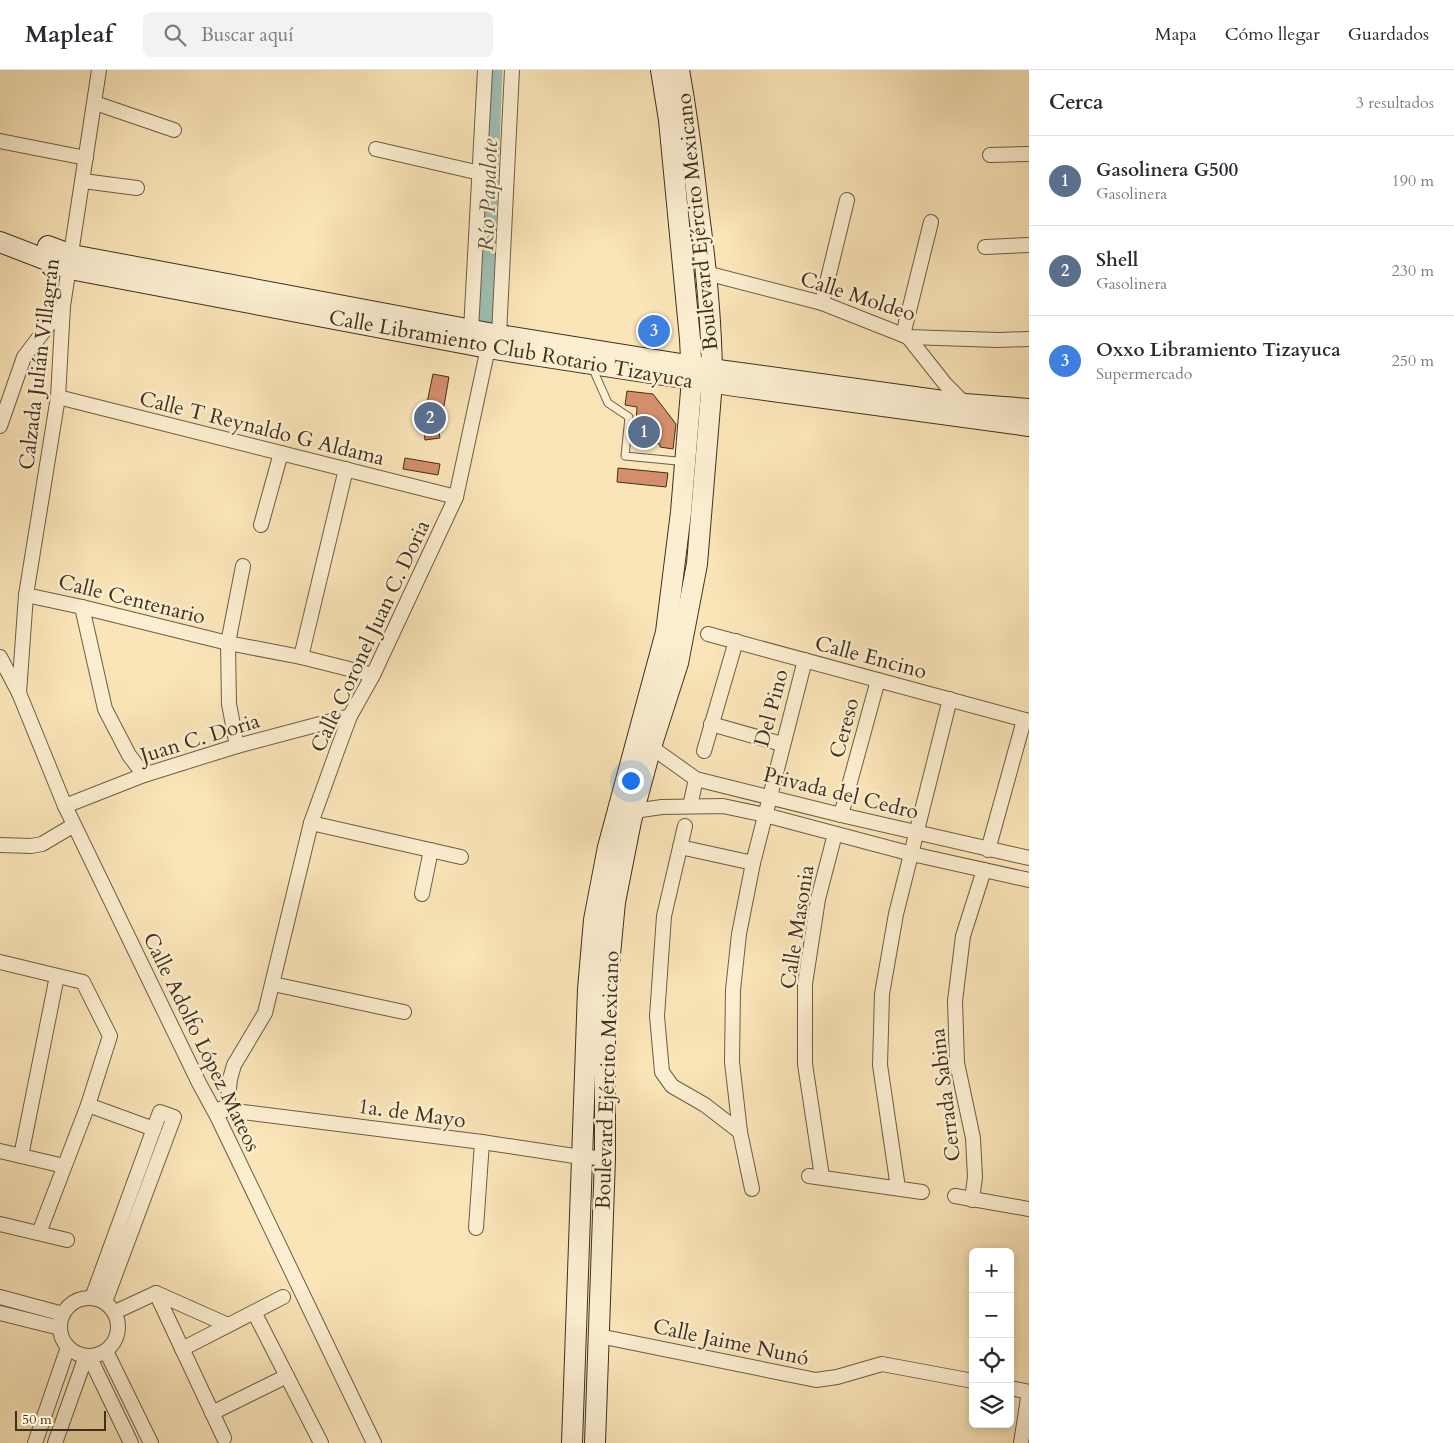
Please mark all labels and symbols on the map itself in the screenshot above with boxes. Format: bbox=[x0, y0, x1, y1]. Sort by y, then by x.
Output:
street label: Boulevard Ejército Mexicano bbox=[670, 92, 725, 352]
water label: Río Papalote bbox=[471, 138, 505, 252]
street label: Calzada Julián Villagrán bbox=[12, 257, 67, 471]
street label: Calle Moldeo bbox=[797, 264, 919, 329]
street label: Calle Libramiento Club Rotario Tizayuca bbox=[326, 303, 695, 396]
pin: 3 bbox=[638, 312, 670, 350]
street label: Calle T Reynaldo G Aldama bbox=[136, 384, 387, 473]
pin: 2 bbox=[414, 399, 446, 437]
pin: 1 bbox=[628, 413, 660, 451]
street label: Calle Coronel Juan C. Doria bbox=[304, 515, 437, 757]
street label: Calle Centenario bbox=[55, 567, 208, 632]
street label: Calle Encino bbox=[812, 629, 930, 686]
street label: Del Pino bbox=[747, 666, 796, 750]
street label: Cereso bbox=[823, 695, 866, 761]
street label: Juan C. Doria bbox=[134, 707, 263, 771]
street label: Privada del Cedro bbox=[760, 760, 922, 827]
your location bbox=[618, 768, 644, 794]
street label: Calle Masonia bbox=[773, 863, 822, 991]
street label: Calle Adolfo López Mateos bbox=[136, 928, 267, 1157]
street label: Boulevard Ejército Mexicano bbox=[588, 950, 627, 1210]
street label: Cerrada Sabina bbox=[923, 1027, 968, 1163]
street label: 1a. de Mayo bbox=[356, 1092, 468, 1135]
street label: Calle Jaime Nunó bbox=[650, 1312, 812, 1373]
scale bar bbox=[15, 1408, 106, 1431]

